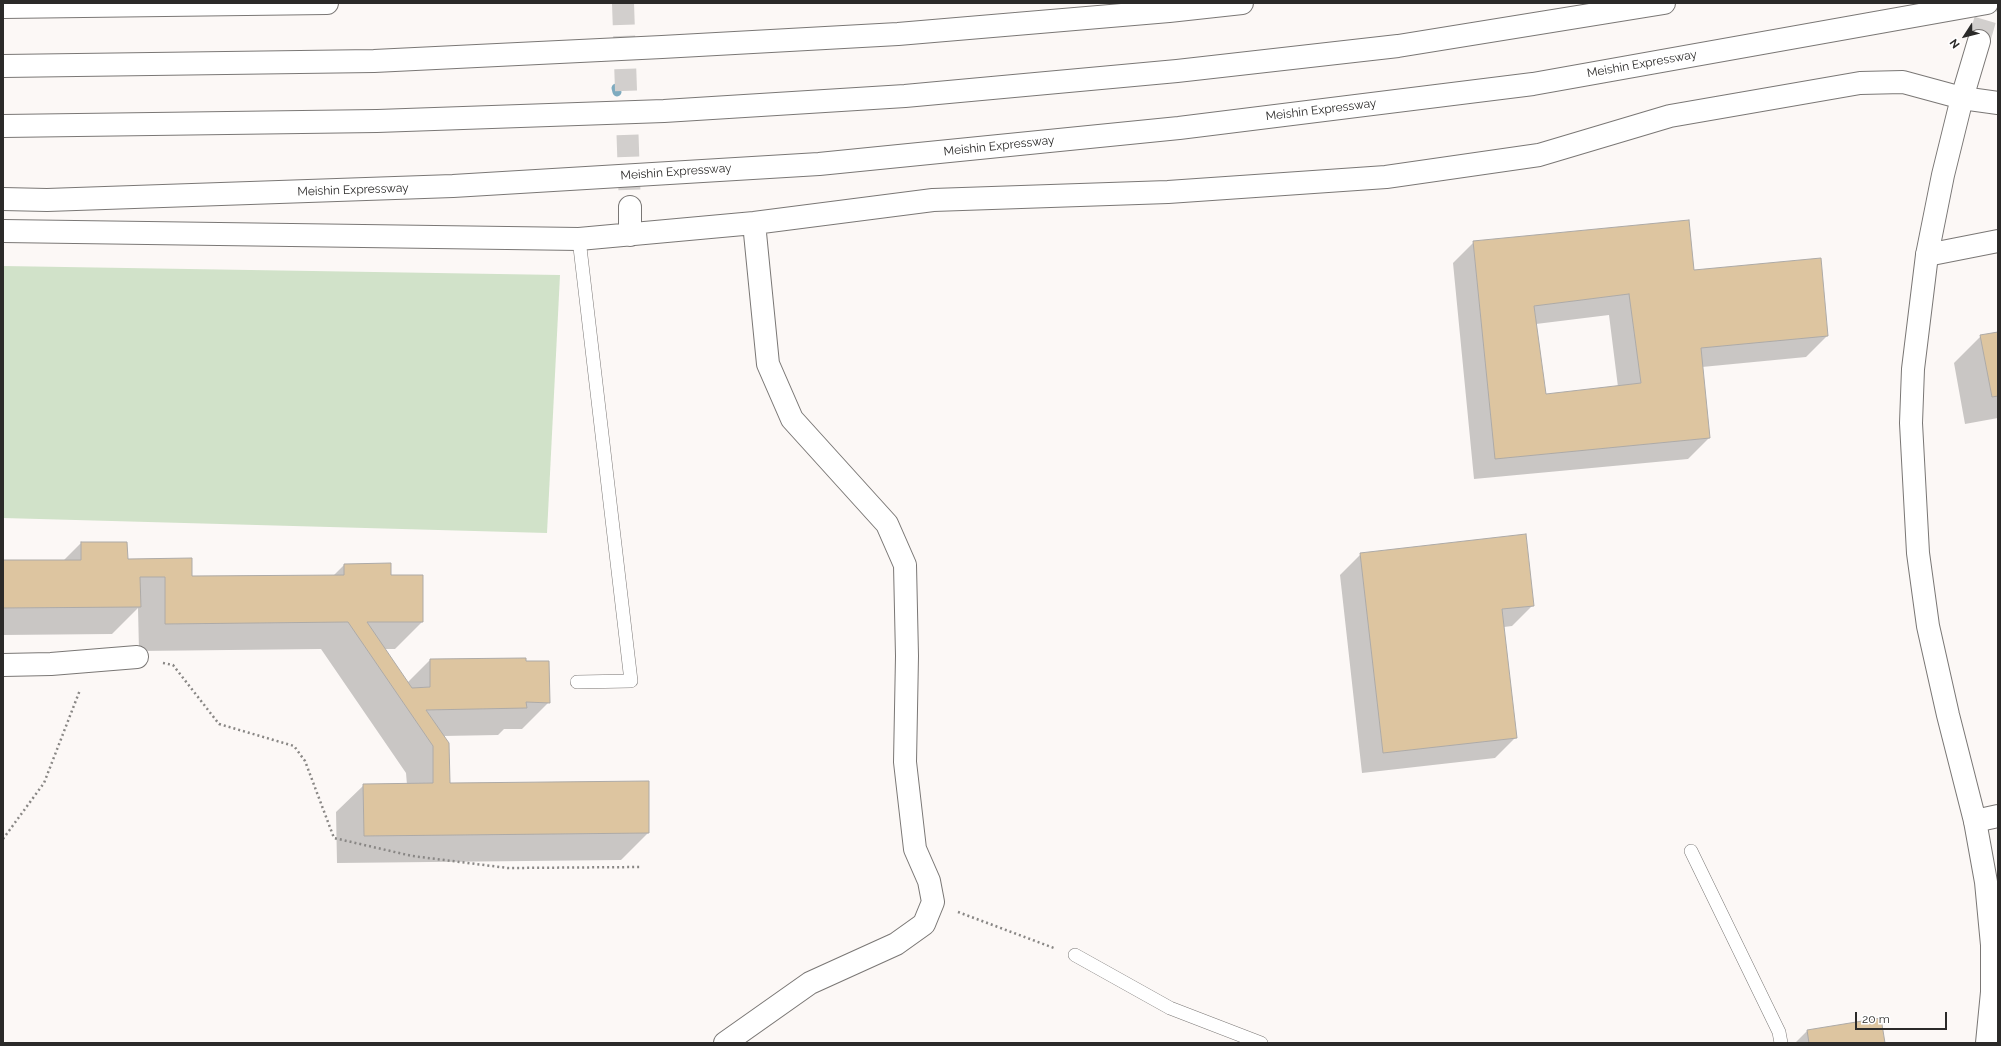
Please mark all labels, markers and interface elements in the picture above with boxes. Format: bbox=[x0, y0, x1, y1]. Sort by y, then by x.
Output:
north arrow bbox=[1945, 16, 1985, 56]
text: N bbox=[1947, 36, 1963, 51]
street label: Meishin Expressway bbox=[1586, 47, 1698, 81]
street label: Meishin Expressway bbox=[1265, 96, 1377, 124]
street label: Meishin Expressway bbox=[943, 133, 1055, 159]
street label: Meishin Expressway bbox=[620, 161, 732, 183]
street label: Meishin Expressway bbox=[297, 181, 409, 199]
scale bar bbox=[1857, 1004, 1949, 1030]
text: 20 m bbox=[1862, 1012, 1890, 1026]

